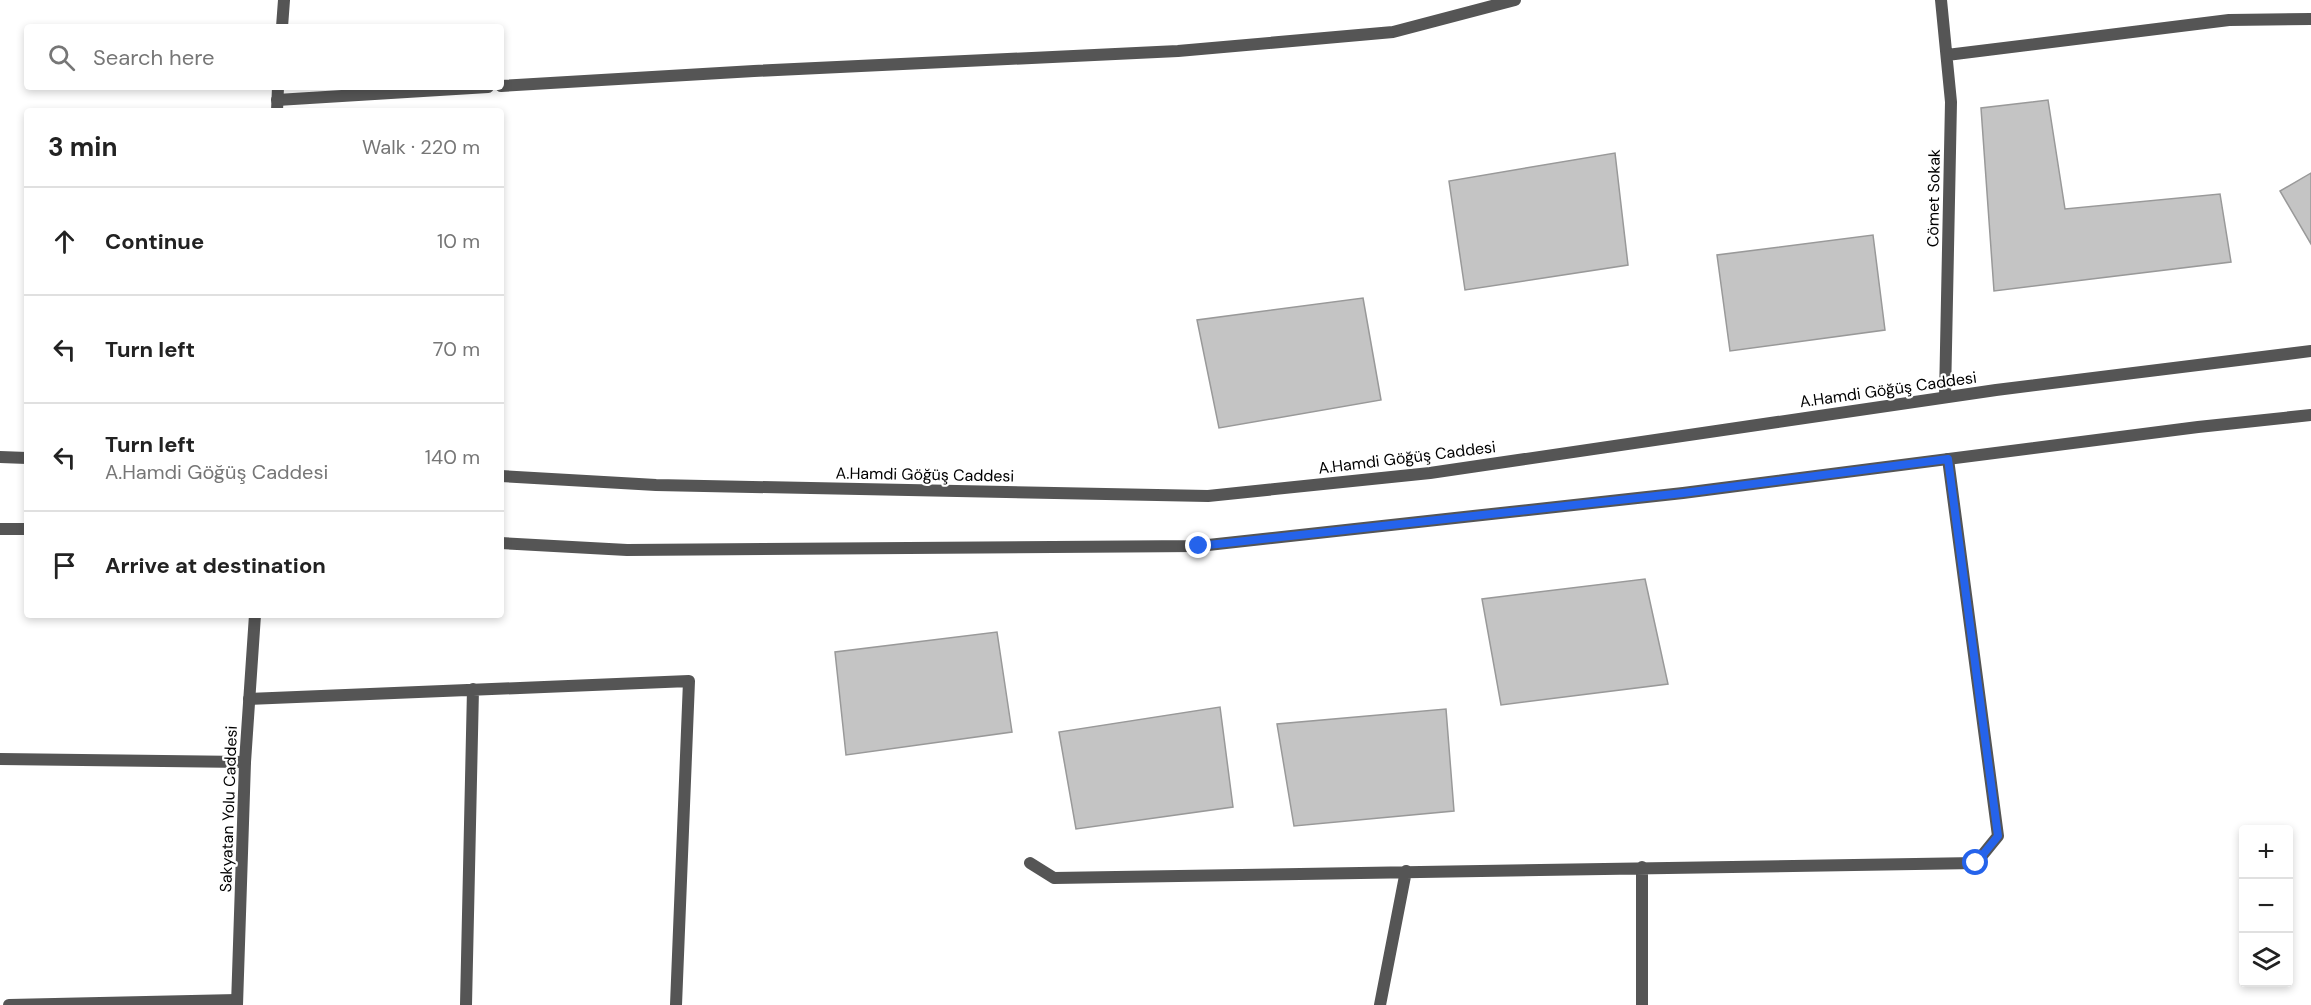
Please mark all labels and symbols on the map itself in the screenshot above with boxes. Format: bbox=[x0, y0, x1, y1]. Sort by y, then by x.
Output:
street label: Cömet Sokak bbox=[1922, 149, 1945, 247]
street label: A.Hamdi Göğüş Caddesi bbox=[1798, 367, 1978, 412]
street label: A.Hamdi Göğüş Caddesi bbox=[1317, 436, 1497, 479]
street label: A.Hamdi Göğüş Caddesi bbox=[836, 462, 1014, 487]
route end bbox=[1185, 532, 1211, 558]
street label: Sakyatan Yolu Caddesi bbox=[215, 725, 242, 893]
route start bbox=[1962, 849, 1988, 875]

